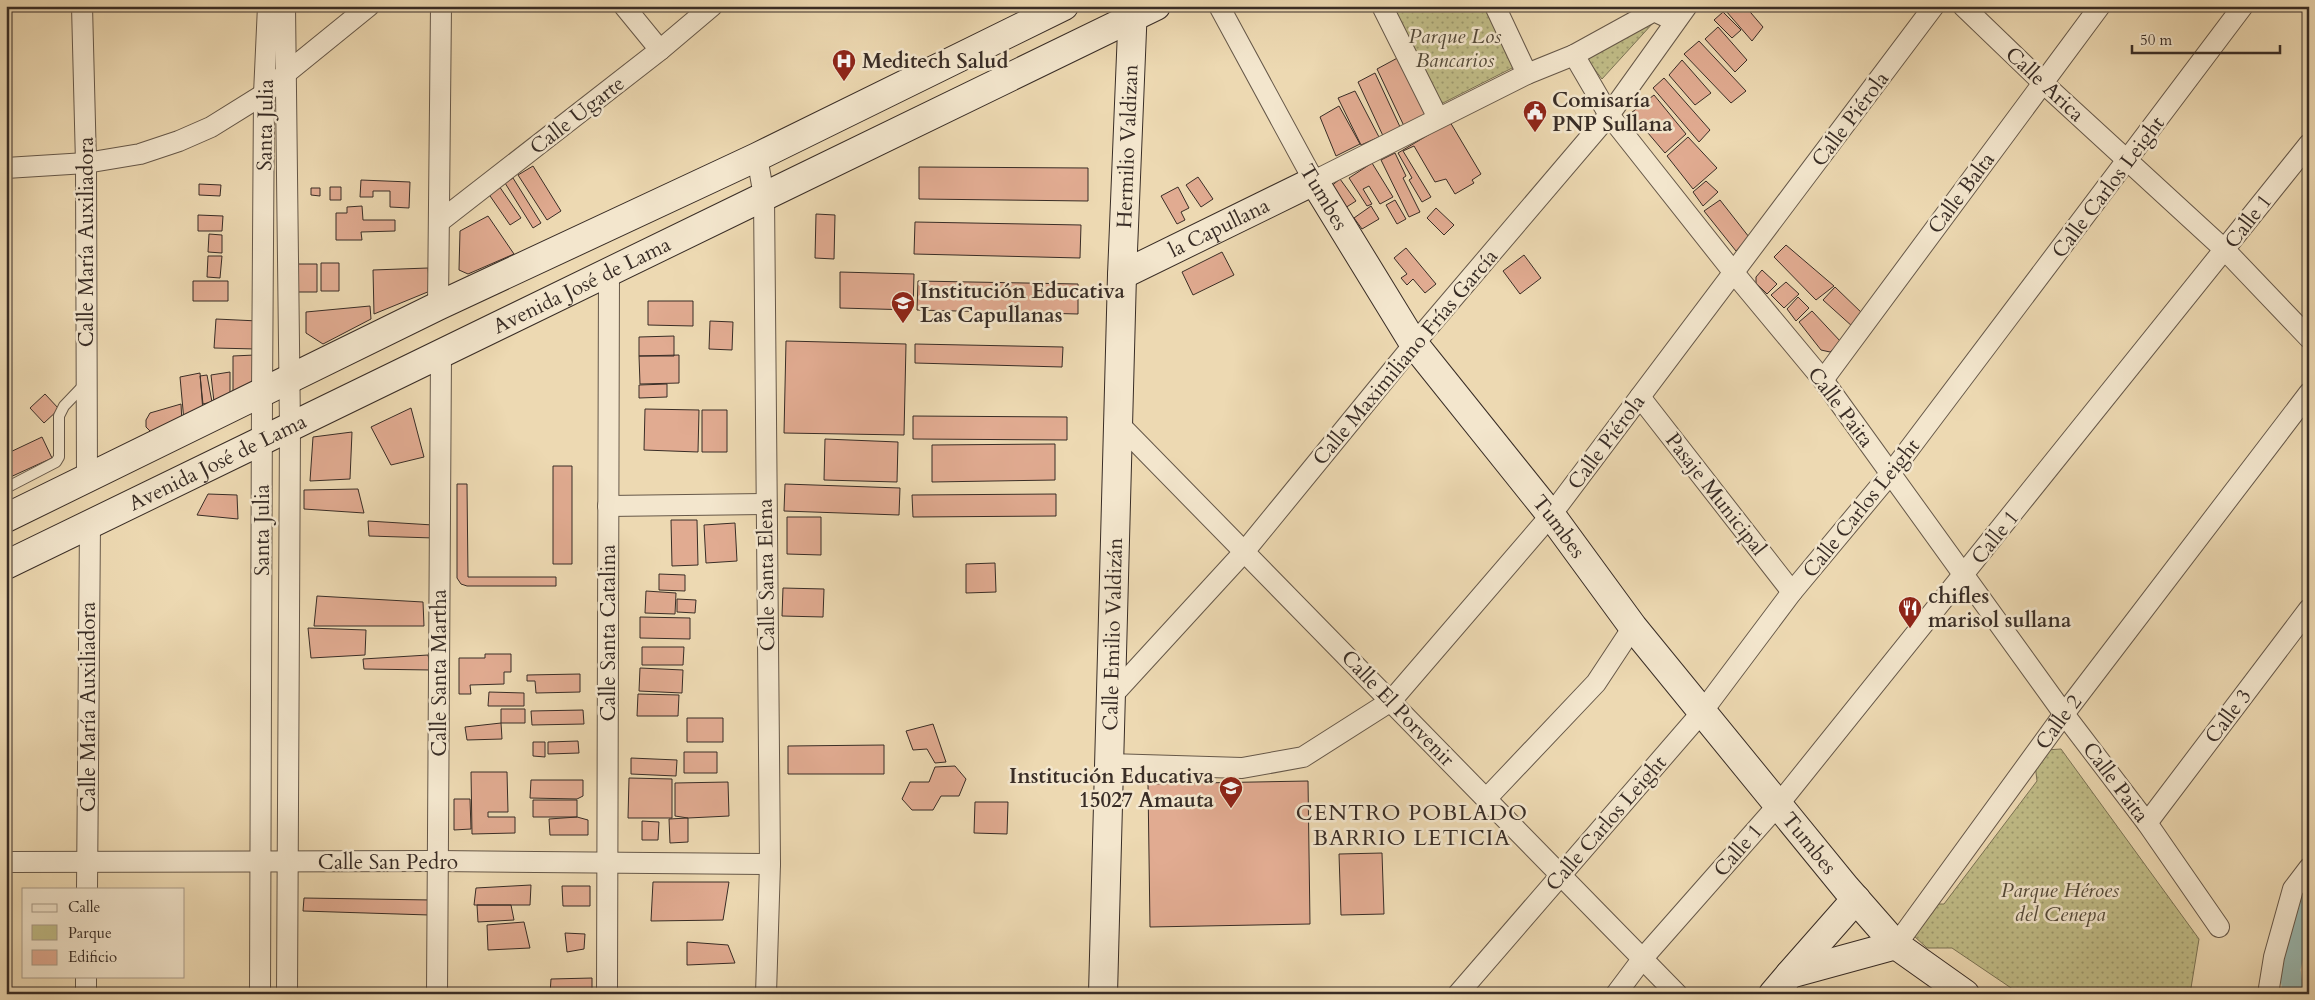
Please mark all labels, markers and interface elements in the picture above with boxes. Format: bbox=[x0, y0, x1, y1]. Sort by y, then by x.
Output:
park label: Parque Los Bancarios bbox=[1409, 22, 1501, 75]
scale bar bbox=[2132, 22, 2280, 54]
text: 50 m bbox=[2140, 30, 2172, 50]
street label: Calle Arica bbox=[1999, 40, 2090, 128]
place label: Meditech Salud bbox=[862, 47, 1009, 76]
hospital icon: Meditech Salud bbox=[831, 48, 857, 82]
street label: Hermilio Valdizan bbox=[1110, 64, 1146, 229]
street label: Calle Piérola bbox=[1805, 66, 1896, 173]
street label: Calle Ugarte bbox=[524, 69, 631, 162]
street label: Santa Julia bbox=[250, 79, 281, 171]
place label: Comisaría PNP Sullana bbox=[1552, 86, 1673, 139]
public building icon: Comisaría PNP Sullana bbox=[1522, 99, 1548, 133]
street label: Calle Carlos Leight bbox=[2045, 110, 2172, 264]
street label: Calle María Auxiliadora bbox=[72, 137, 101, 347]
street label: Calle Balta bbox=[1921, 146, 2002, 240]
street label: Tumbes bbox=[1292, 159, 1355, 236]
street label: Calle 1 bbox=[2218, 188, 2279, 255]
street label: la Capullana bbox=[1164, 191, 1274, 265]
street label: Avenida José de Lama bbox=[488, 230, 676, 341]
street label: Calle Maximiliano Frías García bbox=[1306, 243, 1505, 472]
place label: Institución Educativa Las Capullanas bbox=[920, 277, 1125, 330]
school or university icon: Institución Educativa Las Capullanas bbox=[890, 290, 916, 324]
street label: Calle Paita bbox=[1801, 361, 1880, 454]
street label: Calle Piérola bbox=[1561, 389, 1652, 496]
street label: Avenida José de Lama bbox=[124, 407, 311, 518]
street label: Pasaje Municipal bbox=[1658, 427, 1773, 562]
street label: Calle Carlos Leight bbox=[1796, 432, 1927, 584]
street label: Santa Julia bbox=[248, 484, 277, 576]
street label: Tumbes bbox=[1525, 489, 1592, 564]
street label: Calle Santa Elena bbox=[751, 498, 782, 652]
street label: Calle 1 bbox=[1965, 504, 2026, 570]
street label: Calle Emilio Valdizán bbox=[1096, 537, 1130, 731]
street label: Calle Santa Catalina bbox=[594, 545, 623, 721]
place label: chifles marisol sullana bbox=[1928, 582, 2072, 635]
street label: Calle Santa Martha bbox=[425, 589, 454, 757]
restaurant icon: chifles marisol sullana bbox=[1897, 595, 1923, 629]
street label: Calle María Auxiliadora bbox=[74, 602, 103, 812]
street label: Calle El Porvenir bbox=[1334, 644, 1461, 773]
street label: Calle 3 bbox=[2198, 683, 2259, 750]
street label: Calle 2 bbox=[2029, 688, 2089, 756]
street label: Calle Paita bbox=[2076, 736, 2155, 829]
street label: Calle Carlos Leight bbox=[1539, 749, 1674, 897]
place label: Institución Educativa 15027 Amauta bbox=[1009, 762, 1215, 815]
school or university icon: Institución Educativa 15027 Amauta bbox=[1218, 775, 1244, 809]
district label: CENTRO POBLADO BARRIO LETICIA bbox=[1296, 798, 1528, 853]
street label: Tumbes bbox=[1775, 806, 1843, 881]
street label: Calle 1 bbox=[1707, 818, 1770, 883]
street label: Calle San Pedro bbox=[318, 848, 458, 877]
park label: Parque Héroes del Cenepa bbox=[2001, 876, 2119, 929]
legend bbox=[22, 888, 185, 978]
text: Calle bbox=[68, 897, 101, 917]
text: Parque bbox=[68, 923, 112, 943]
text: Edificio bbox=[68, 947, 117, 967]

